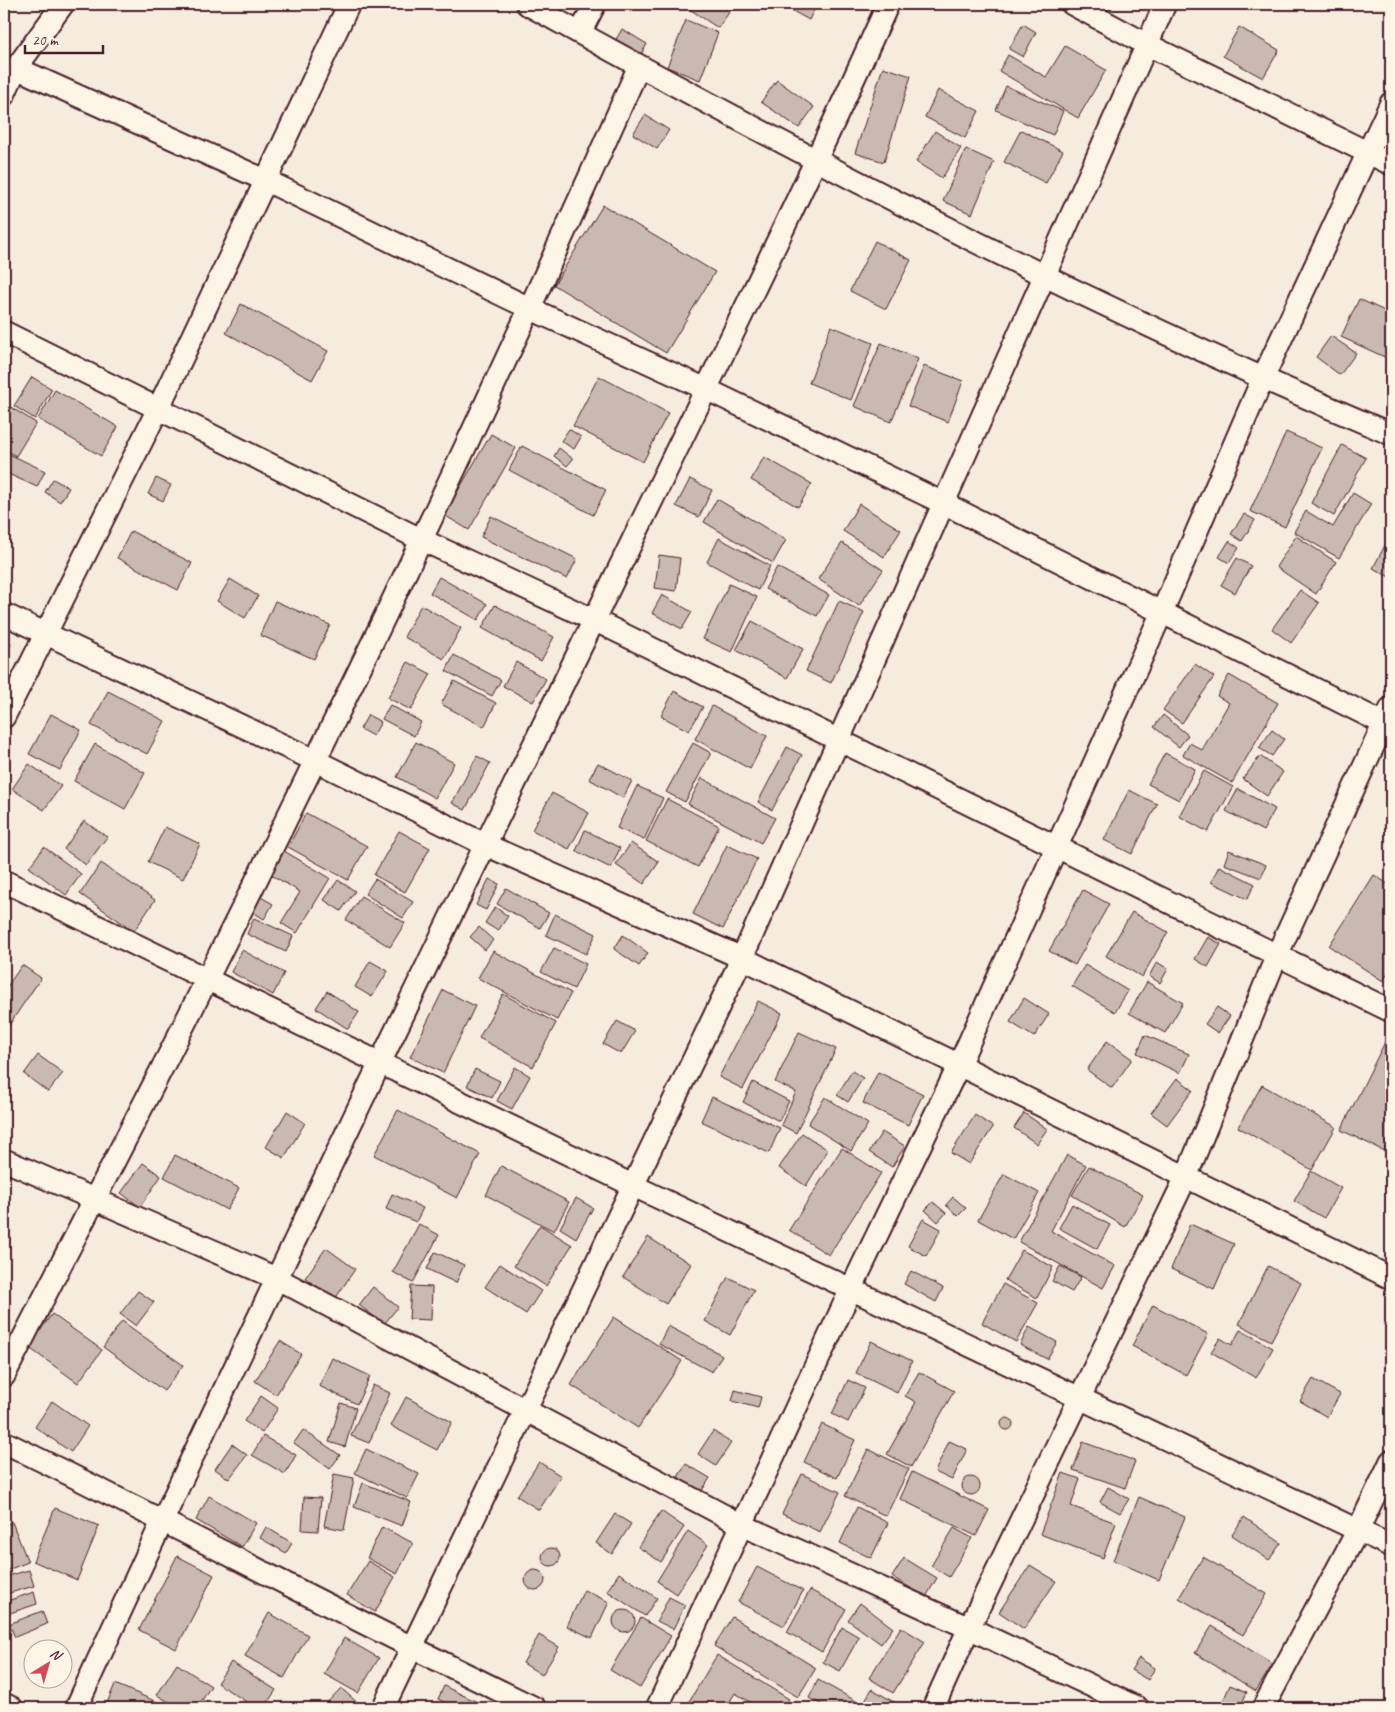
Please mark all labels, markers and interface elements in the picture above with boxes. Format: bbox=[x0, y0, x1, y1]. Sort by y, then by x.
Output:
scale bar bbox=[25, 22, 102, 54]
text: 20 m bbox=[32, 31, 59, 50]
north arrow bbox=[22, 1640, 72, 1690]
text: N bbox=[47, 1645, 66, 1665]

